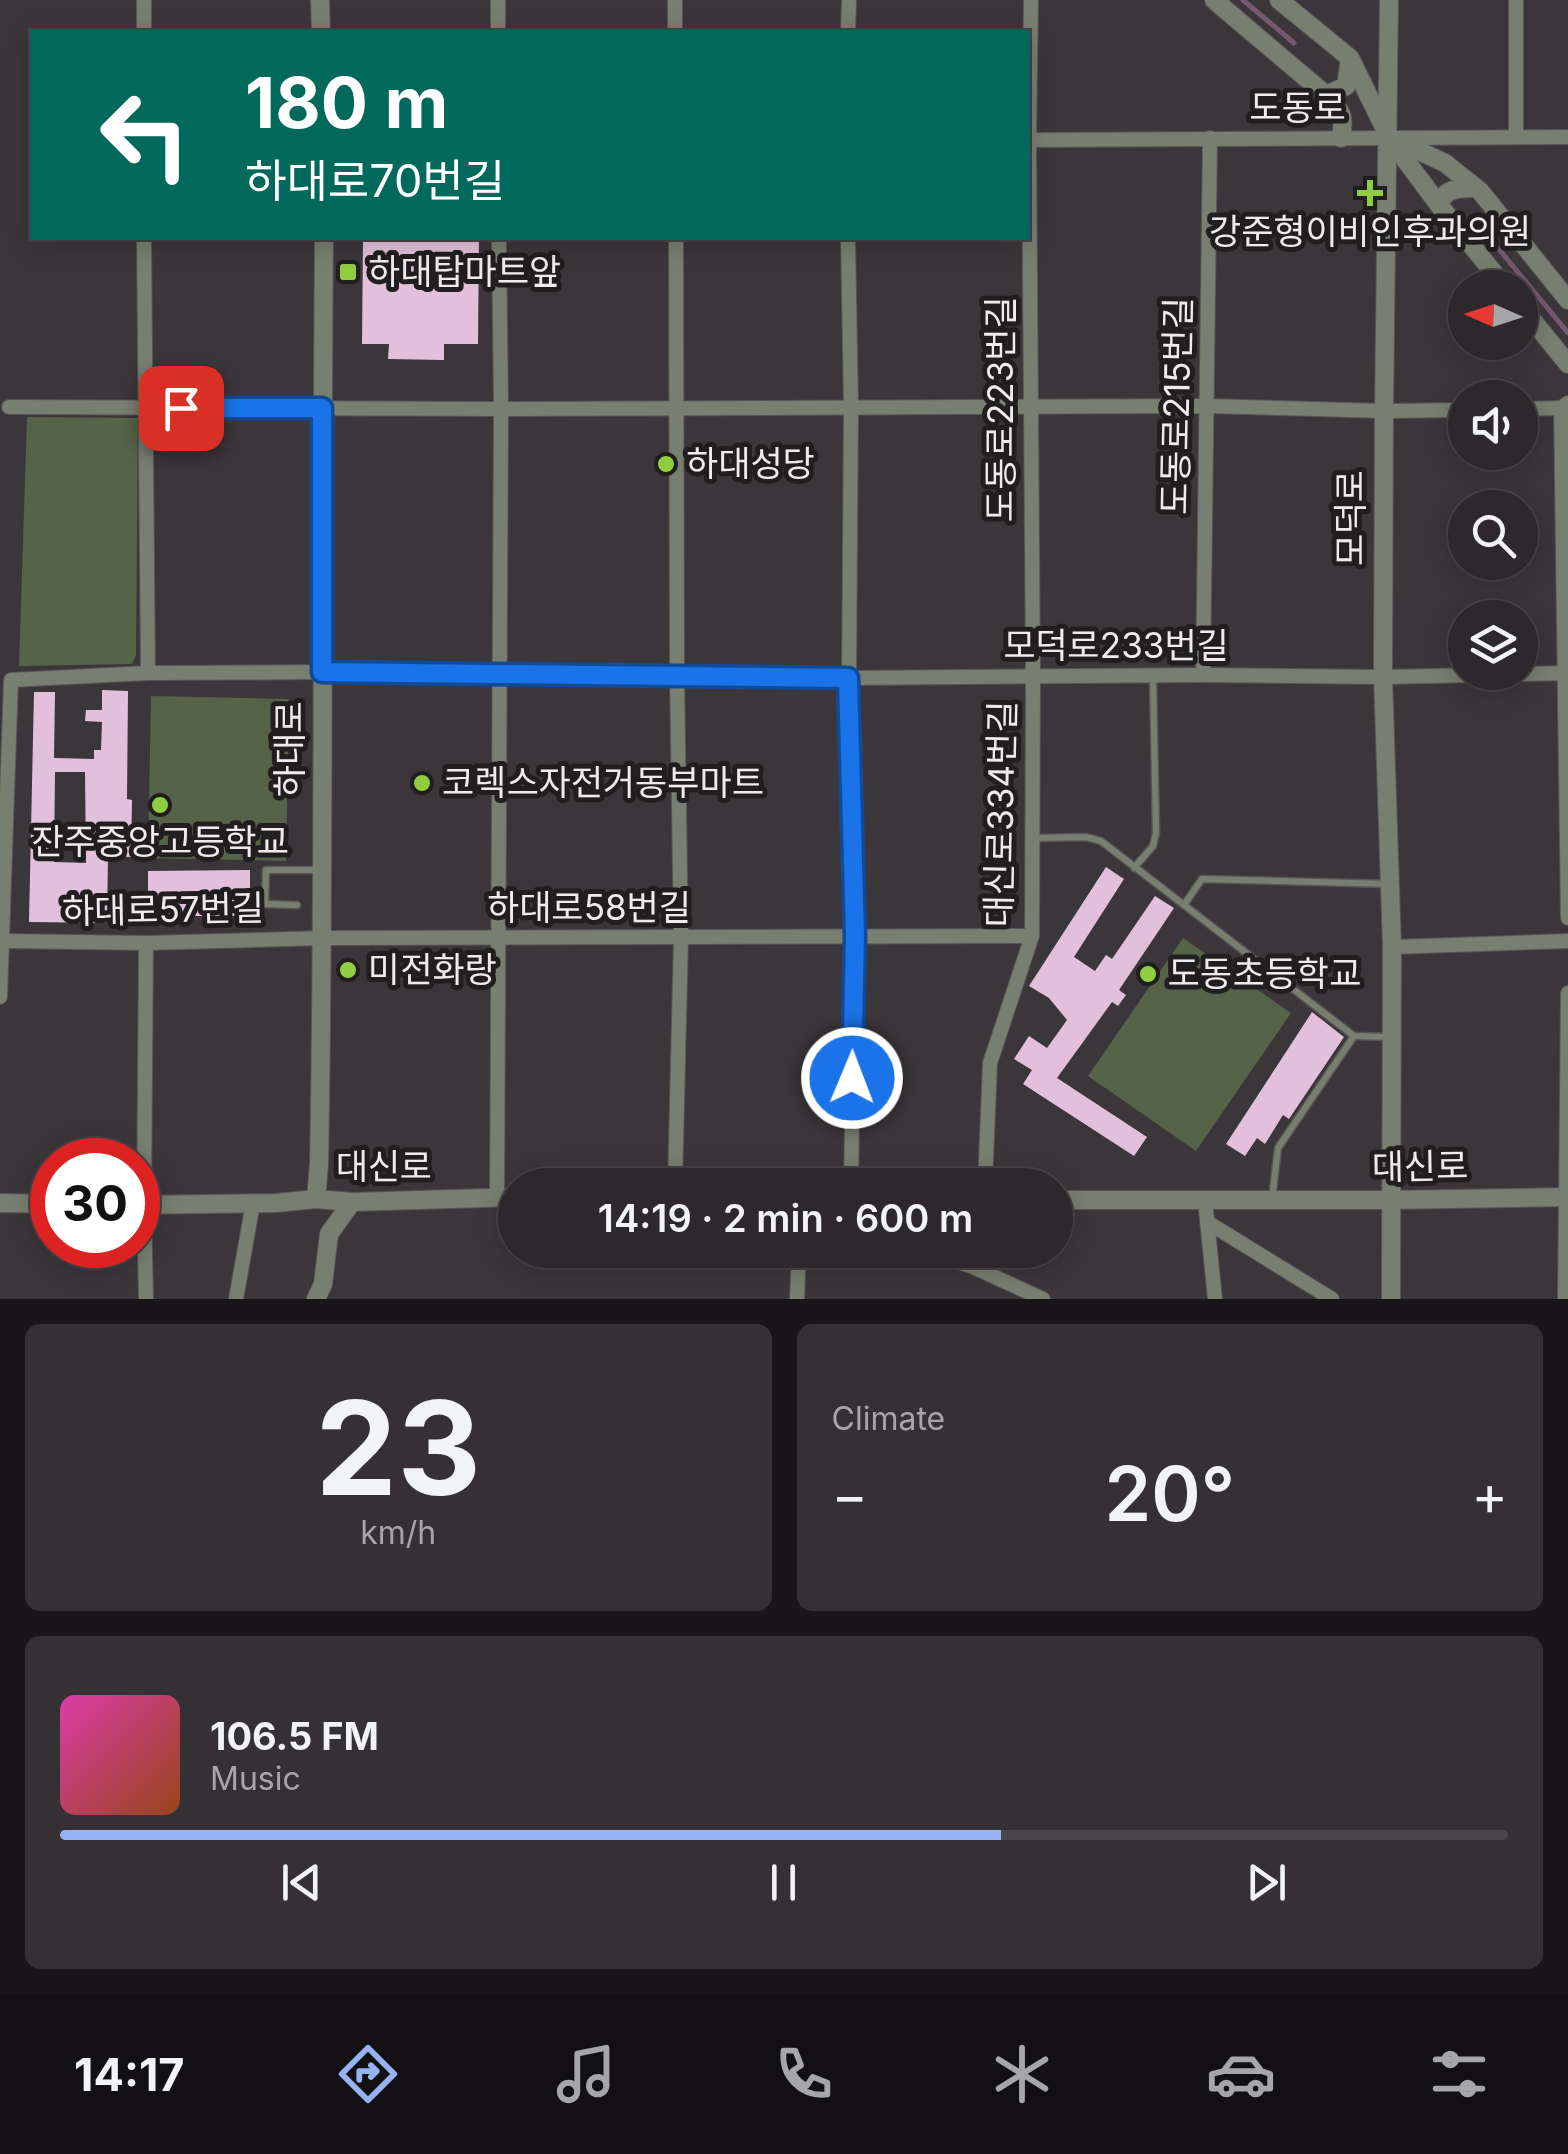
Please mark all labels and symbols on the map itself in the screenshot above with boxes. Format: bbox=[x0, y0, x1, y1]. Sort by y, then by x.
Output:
street label: 도동로 bbox=[1250, 86, 1346, 128]
marker: 강준형이비인후과의원 bbox=[1357, 180, 1383, 206]
place label: 강준형이비인후과의원 bbox=[1209, 210, 1531, 252]
place label: 하대탑마트앞 bbox=[368, 250, 561, 292]
marker: 하대탑마트앞 bbox=[337, 261, 359, 283]
north arrow bbox=[1448, 270, 1538, 360]
street label: 도동로223번길 bbox=[979, 296, 1021, 522]
street label: 도동로215번길 bbox=[1153, 297, 1199, 515]
pin bbox=[139, 366, 224, 451]
place label: 하대성당 bbox=[686, 442, 815, 484]
marker: 하대성당 bbox=[655, 453, 677, 475]
street label: 모덕로 bbox=[1329, 470, 1371, 566]
street label: 모덕로233번길 bbox=[1003, 624, 1229, 666]
street label: 대신로334번길 bbox=[977, 700, 1023, 928]
street label: 하대로 bbox=[268, 701, 310, 797]
place label: 코렉스자전거동부마트 bbox=[442, 761, 764, 803]
marker: 코렉스자전거동부마트 bbox=[411, 772, 433, 794]
marker: 잔주중앙고등학교 bbox=[149, 794, 171, 816]
place label: 잔주중앙고등학교 bbox=[31, 820, 289, 862]
street label: 하대로57번길 bbox=[62, 886, 264, 932]
street label: 하대로58번길 bbox=[487, 886, 691, 928]
place label: 미전화랑 bbox=[368, 948, 497, 990]
place label: 도동초등학교 bbox=[1168, 952, 1361, 994]
marker: 미전화랑 bbox=[337, 959, 359, 981]
marker: 도동초등학교 bbox=[1137, 963, 1159, 985]
position arrow bbox=[800, 1026, 904, 1130]
speed limit sign: 30 bbox=[30, 1138, 160, 1268]
street label: 대신로 bbox=[1371, 1144, 1469, 1188]
street label: 대신로 bbox=[336, 1145, 432, 1187]

